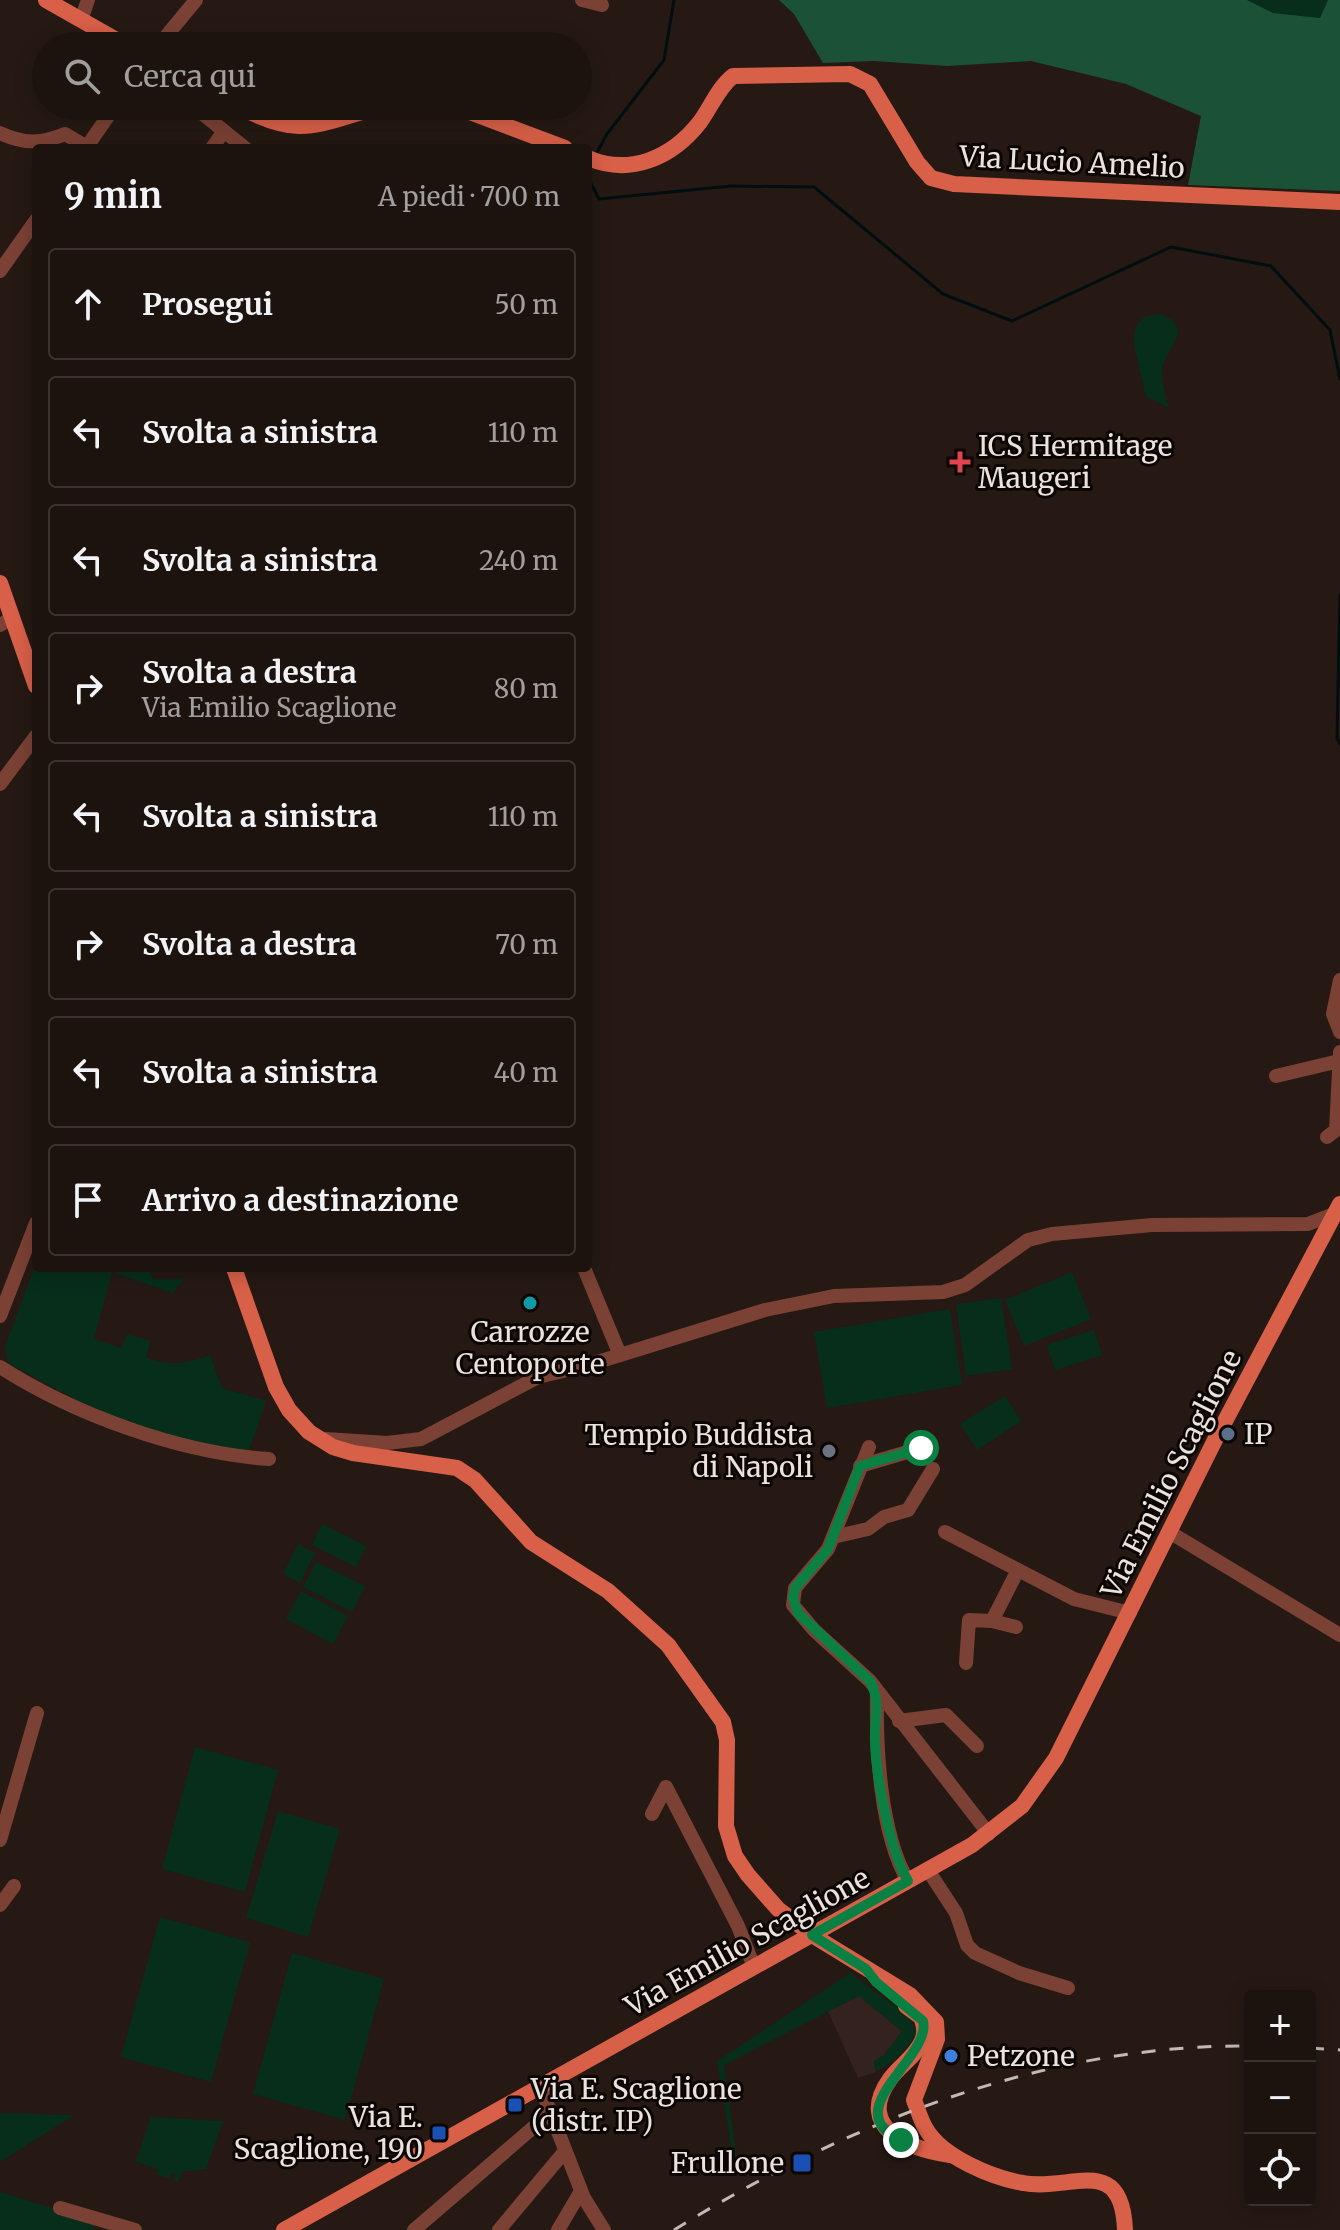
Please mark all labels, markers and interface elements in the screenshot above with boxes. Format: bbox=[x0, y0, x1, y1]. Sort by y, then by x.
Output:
search box bbox=[32, 32, 592, 120]
icon: search bbox=[60, 54, 104, 98]
text: Cerca qui bbox=[124, 57, 256, 95]
street label: Via Lucio Amelio bbox=[957, 138, 1186, 186]
text: 9 min bbox=[64, 175, 162, 217]
text: A piedi · 700 m bbox=[378, 180, 560, 213]
icon: ahead bbox=[66, 282, 110, 326]
text: Prosegui bbox=[142, 285, 273, 323]
text: 50 m bbox=[494, 288, 558, 321]
icon: left bbox=[66, 410, 110, 454]
text: Svolta a sinistra bbox=[142, 413, 378, 451]
text: 110 m bbox=[488, 416, 558, 449]
place label: ICS Hermitage Maugeri bbox=[978, 428, 1172, 496]
marker: ICS Hermitage Maugeri bbox=[949, 451, 971, 473]
icon: left bbox=[66, 538, 110, 582]
text: Svolta a sinistra bbox=[142, 541, 378, 579]
text: 240 m bbox=[479, 544, 558, 577]
text: Svolta a destra bbox=[142, 653, 357, 691]
icon: right bbox=[66, 666, 110, 710]
text: 80 m bbox=[494, 672, 558, 705]
text: Via Emilio Scaglione bbox=[142, 691, 397, 724]
icon: left bbox=[66, 794, 110, 838]
text: Svolta a sinistra bbox=[142, 797, 378, 835]
text: 110 m bbox=[488, 800, 558, 833]
icon: right bbox=[66, 922, 110, 966]
text: Svolta a destra bbox=[142, 925, 357, 963]
text: 70 m bbox=[495, 928, 558, 961]
icon: left bbox=[66, 1050, 110, 1094]
text: Svolta a sinistra bbox=[142, 1053, 378, 1091]
text: 40 m bbox=[494, 1056, 558, 1089]
icon: arrive bbox=[66, 1178, 110, 1222]
text: Arrivo a destinazione bbox=[142, 1181, 459, 1219]
marker: Carrozze Centoporte bbox=[521, 1294, 539, 1312]
place label: Carrozze Centoporte bbox=[455, 1314, 605, 1382]
street label: Via Emilio Scaglione bbox=[1092, 1344, 1249, 1605]
place label: IP bbox=[1244, 1416, 1272, 1452]
place label: Tempio Buddista di Napoli bbox=[584, 1417, 813, 1485]
marker: IP bbox=[1219, 1425, 1237, 1443]
route start bbox=[903, 1430, 939, 1466]
marker: Tempio Buddista di Napoli bbox=[820, 1442, 838, 1460]
street label: Via Emilio Scaglione bbox=[618, 1860, 876, 2025]
map controls bbox=[1244, 1990, 1316, 2206]
button: + bbox=[1244, 1990, 1316, 2062]
place label: Petzone bbox=[967, 2038, 1075, 2074]
marker: Petzone bbox=[942, 2047, 960, 2065]
button: − bbox=[1244, 2062, 1316, 2134]
place label: Via E. Scaglione (distr. IP) bbox=[530, 2071, 742, 2139]
marker: Via E. Scaglione (distr. IP) bbox=[506, 2096, 524, 2114]
place label: Via E. Scaglione, 190 bbox=[233, 2099, 423, 2167]
route end bbox=[883, 2122, 919, 2158]
marker: Via E. Scaglione, 190 bbox=[430, 2124, 448, 2142]
button: locate bbox=[1244, 2134, 1316, 2206]
place label: Frullone bbox=[671, 2145, 784, 2181]
marker: Frullone bbox=[791, 2152, 813, 2174]

